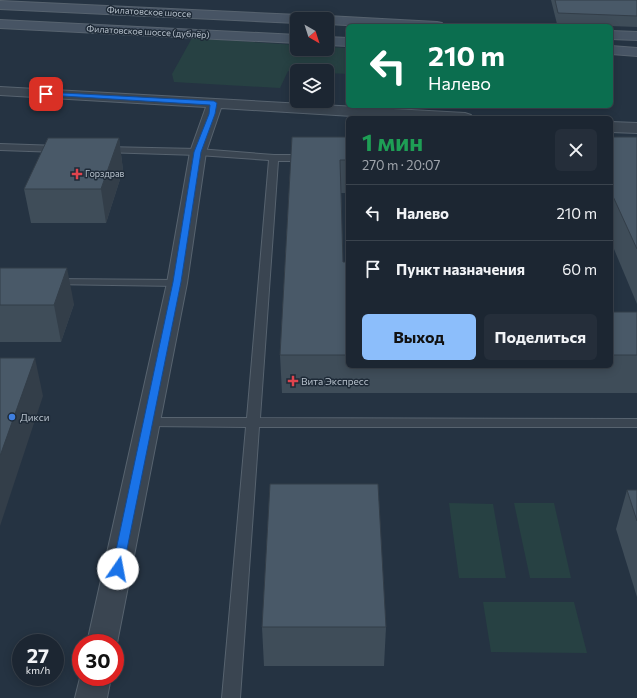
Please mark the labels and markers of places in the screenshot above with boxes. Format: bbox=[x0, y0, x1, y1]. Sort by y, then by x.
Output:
pin bbox=[29, 77, 63, 111]
place label: Горздрав bbox=[85, 168, 125, 179]
marker: Горздрав bbox=[72, 169, 82, 179]
place label: Вита Экспресс bbox=[301, 375, 369, 387]
marker: Вита Экспресс bbox=[288, 376, 298, 386]
place label: Дикси bbox=[20, 411, 49, 423]
marker: Дикси bbox=[7, 412, 17, 422]

